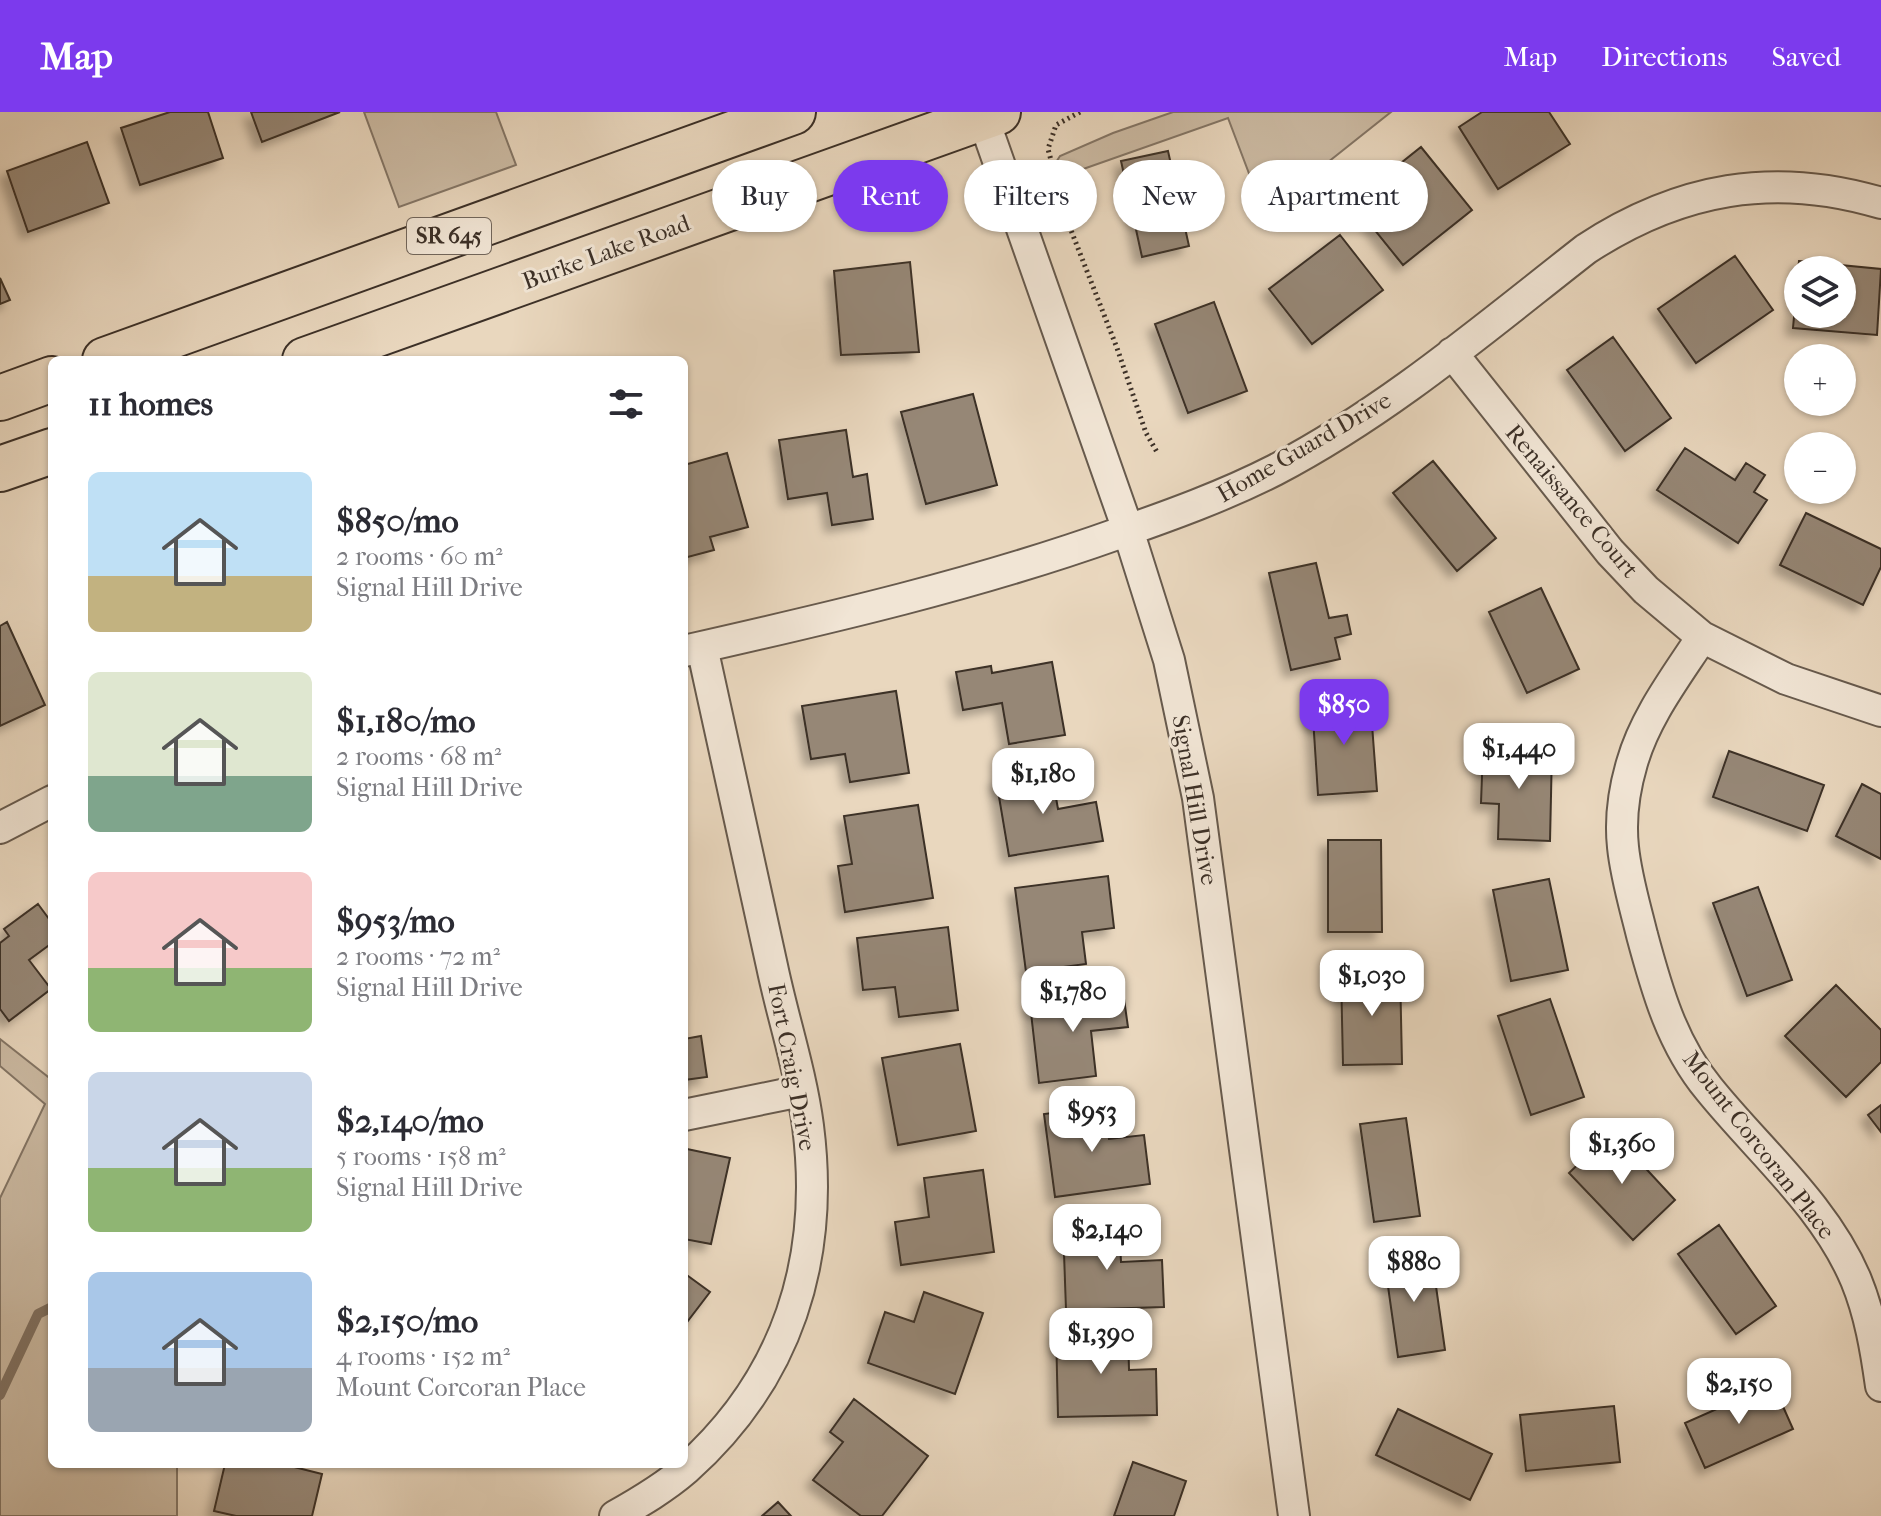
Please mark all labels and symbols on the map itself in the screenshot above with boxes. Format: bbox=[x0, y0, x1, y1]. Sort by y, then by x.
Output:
street label: Burke Lake Road bbox=[518, 208, 694, 295]
road number: SR 645 bbox=[407, 218, 491, 254]
street label: Home Guard Drive bbox=[1212, 386, 1396, 508]
street label: Renaissance Court bbox=[1500, 418, 1645, 584]
pin: $850 bbox=[1297, 679, 1391, 747]
street label: Signal Hill Drive bbox=[1166, 713, 1224, 887]
pin: $1,440 bbox=[1454, 723, 1584, 791]
pin: $1,180 bbox=[978, 748, 1108, 816]
pin: $1,030 bbox=[1307, 950, 1437, 1018]
pin: $1,780 bbox=[1008, 966, 1138, 1034]
street label: Fort Craig Drive bbox=[762, 981, 822, 1153]
street label: Mount Corcoran Place bbox=[1677, 1046, 1841, 1245]
pin: $953 bbox=[1045, 1086, 1139, 1154]
pin: $1,360 bbox=[1557, 1118, 1687, 1186]
pin: $2,140 bbox=[1042, 1204, 1172, 1272]
pin: $880 bbox=[1367, 1236, 1461, 1304]
pin: $1,390 bbox=[1036, 1308, 1166, 1376]
pin: $2,150 bbox=[1674, 1358, 1804, 1426]

